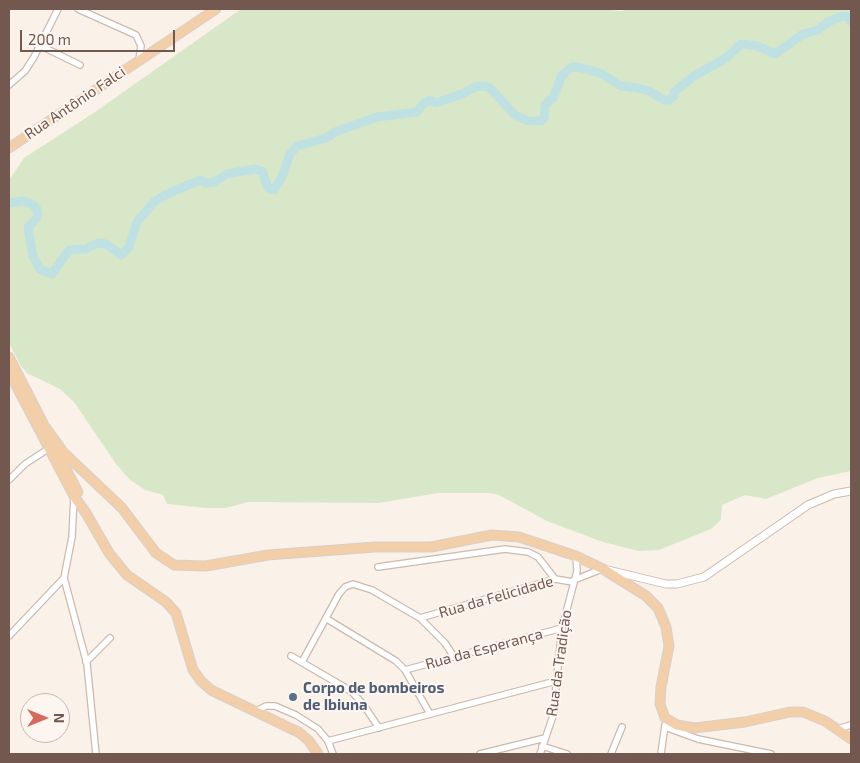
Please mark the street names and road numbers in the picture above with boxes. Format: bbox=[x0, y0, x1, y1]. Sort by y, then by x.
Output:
street label: Rua Antônio Falci bbox=[21, 63, 129, 143]
street label: Rua da Felicidade bbox=[437, 572, 555, 622]
street label: Rua da Tradição bbox=[543, 608, 575, 718]
street label: Rua da Esperança bbox=[423, 625, 545, 673]

